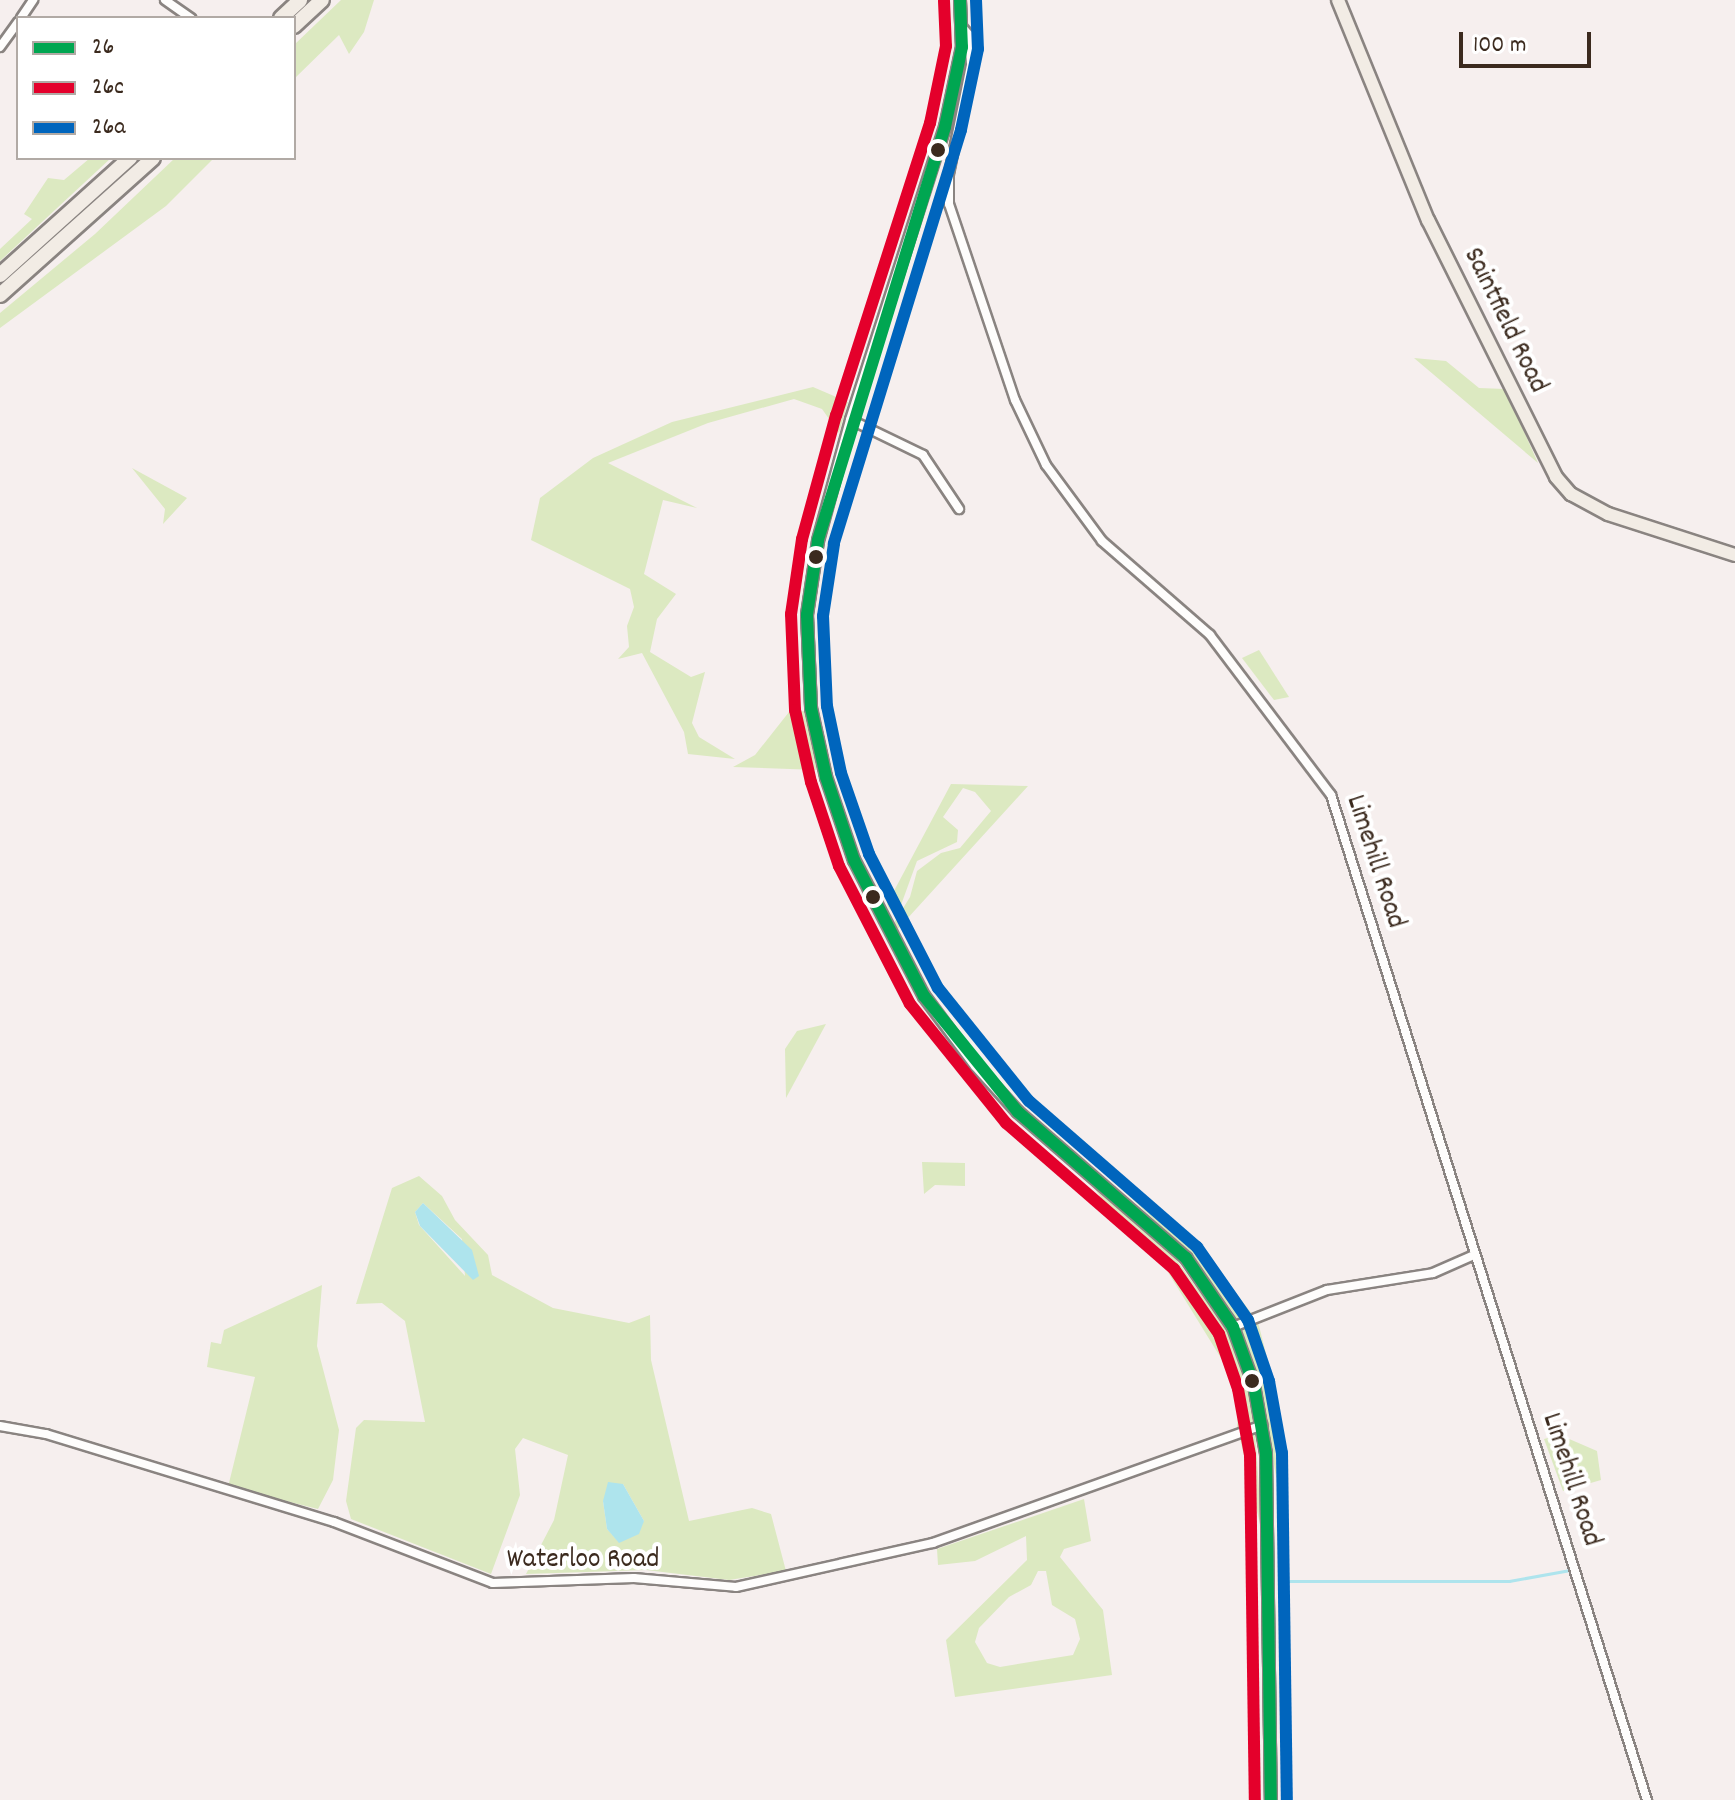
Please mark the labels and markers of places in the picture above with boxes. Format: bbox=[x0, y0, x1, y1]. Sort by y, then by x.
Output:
unlabelled marker bbox=[930, 142, 946, 158]
unlabelled marker bbox=[808, 549, 824, 565]
unlabelled marker bbox=[865, 889, 881, 905]
unlabelled marker bbox=[1244, 1373, 1260, 1389]

